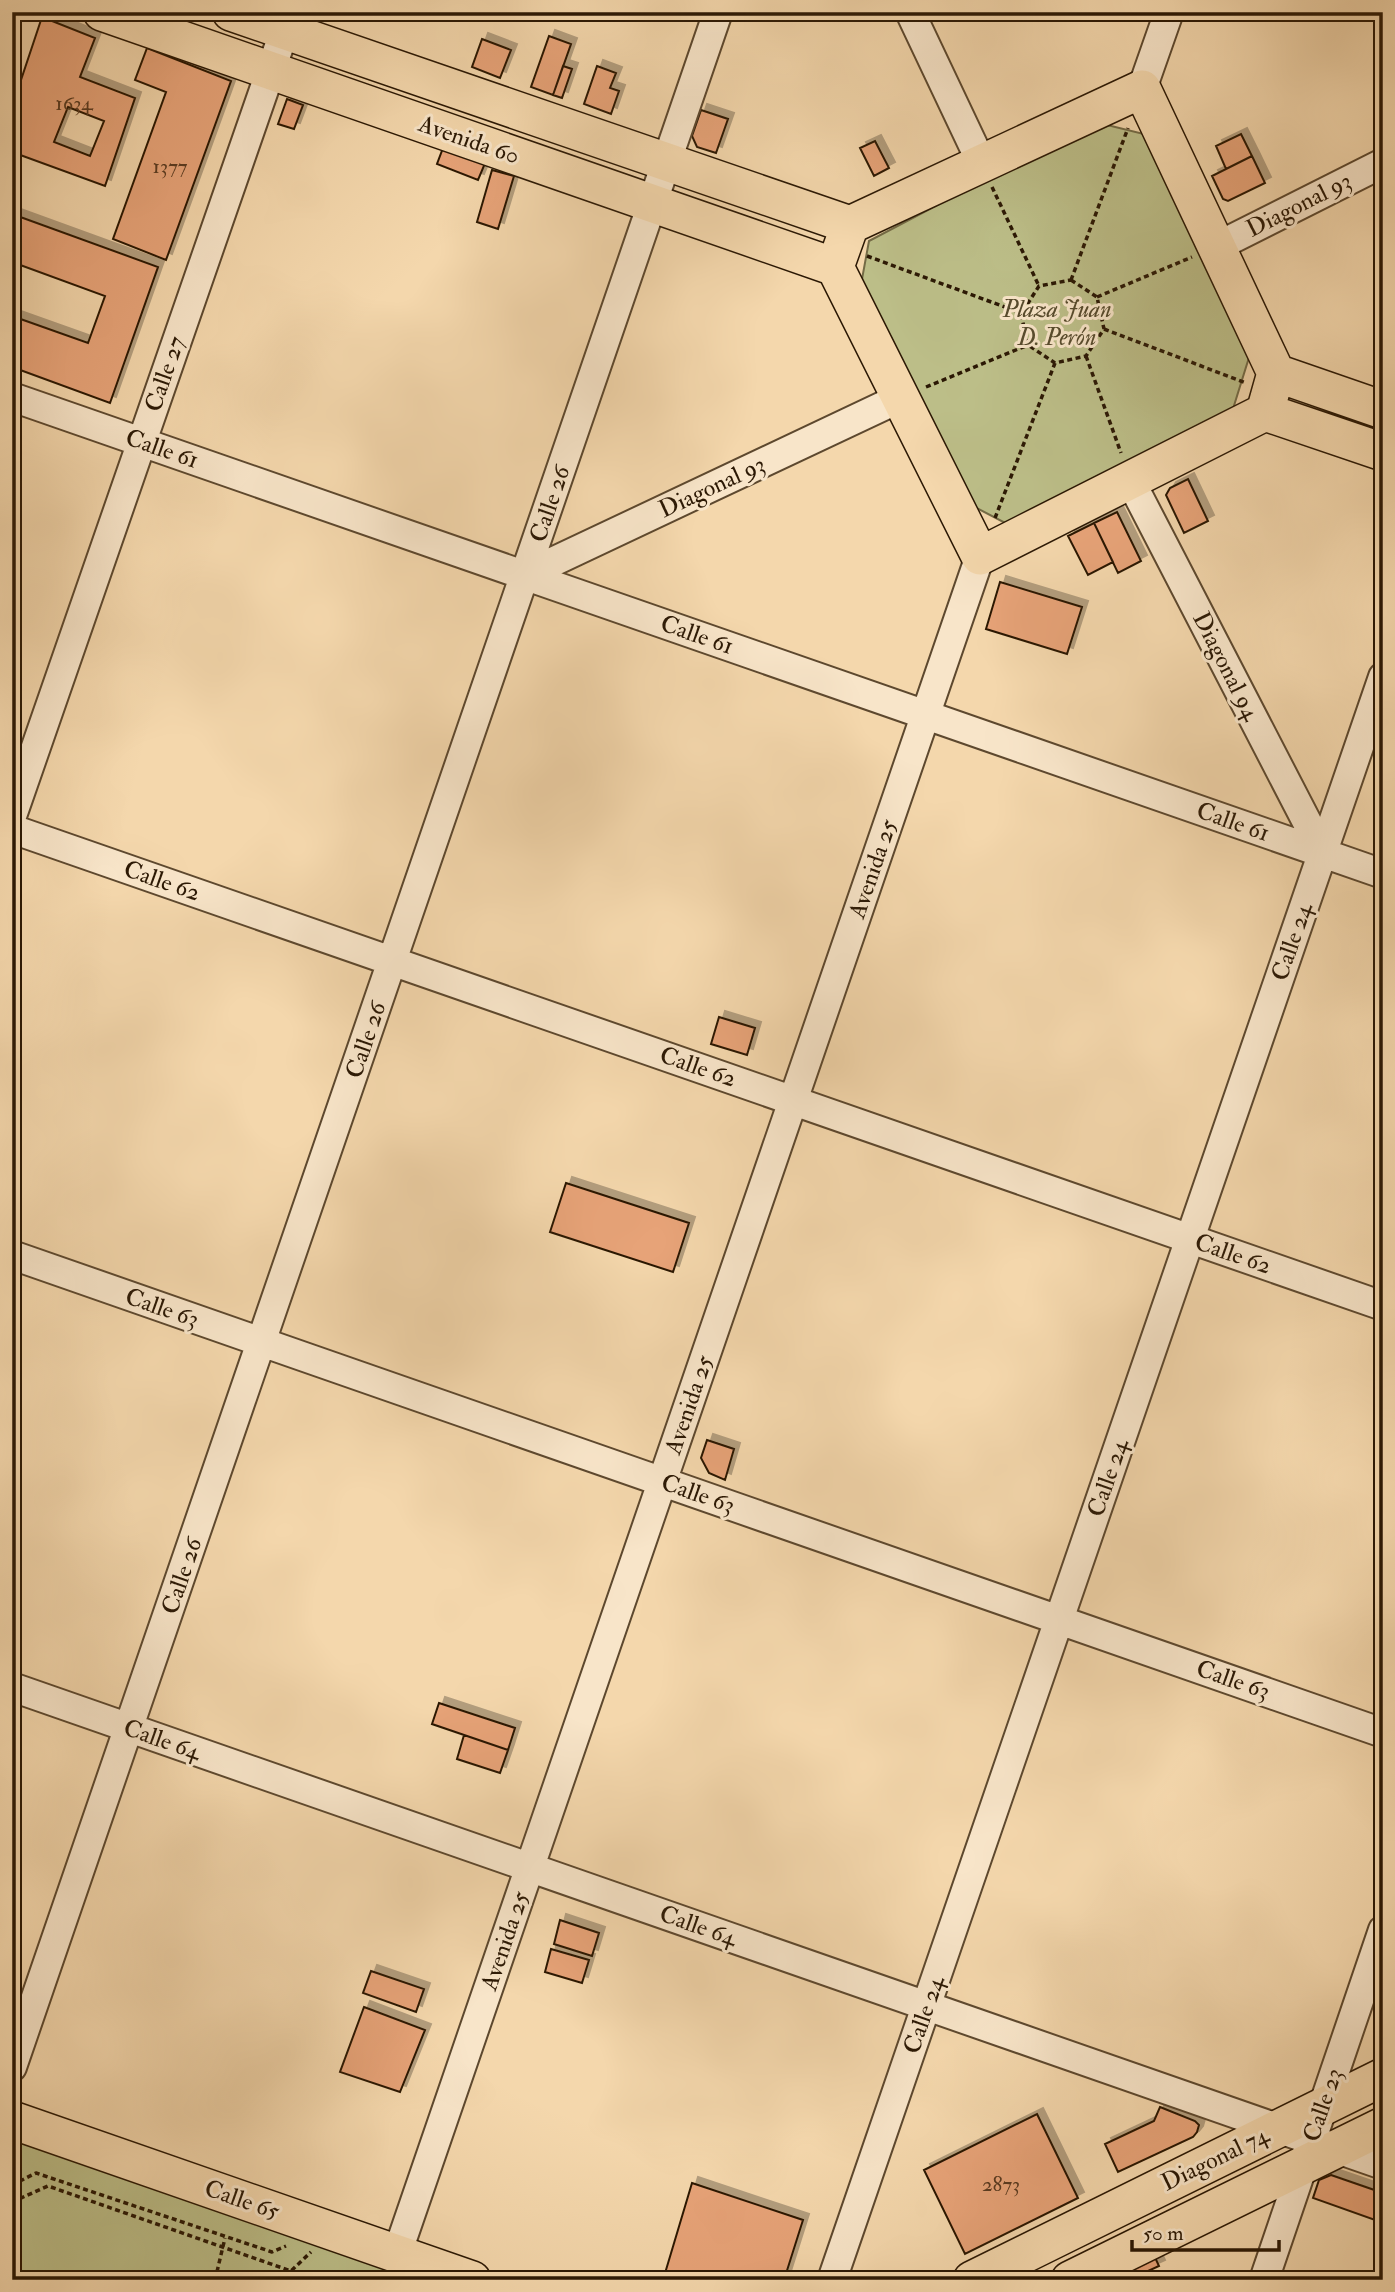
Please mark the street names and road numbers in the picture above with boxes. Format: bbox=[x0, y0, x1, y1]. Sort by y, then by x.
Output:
street label: Avenida 60 bbox=[414, 108, 524, 172]
street label: Diagonal 93 bbox=[1241, 165, 1357, 245]
street label: Calle 27 bbox=[138, 332, 192, 416]
street label: Calle 61 bbox=[121, 422, 203, 476]
street label: Diagonal 93 bbox=[654, 449, 770, 525]
street label: Calle 26 bbox=[523, 460, 578, 546]
street label: Diagonal 94 bbox=[1185, 606, 1267, 726]
street label: Calle 61 bbox=[656, 608, 738, 662]
street label: Calle 61 bbox=[1192, 795, 1274, 849]
street label: Avenida 25 bbox=[841, 815, 905, 924]
street label: Calle 62 bbox=[120, 854, 204, 908]
street label: Calle 24 bbox=[1264, 898, 1320, 985]
street label: Calle 26 bbox=[339, 996, 394, 1082]
street label: Calle 62 bbox=[656, 1040, 740, 1094]
street label: Calle 62 bbox=[1191, 1227, 1275, 1281]
street label: Calle 63 bbox=[121, 1281, 203, 1335]
street label: Avenida 25 bbox=[657, 1351, 721, 1460]
street label: Calle 24 bbox=[1080, 1434, 1136, 1521]
street label: Calle 63 bbox=[657, 1467, 739, 1521]
street label: Calle 26 bbox=[155, 1532, 210, 1618]
street label: Calle 63 bbox=[1192, 1653, 1274, 1707]
street label: Calle 64 bbox=[119, 1712, 206, 1768]
street label: Avenida 25 bbox=[473, 1887, 537, 1996]
street label: Calle 64 bbox=[655, 1898, 742, 1954]
street label: Calle 24 bbox=[896, 1971, 952, 2058]
street label: Calle 23 bbox=[1296, 2064, 1350, 2146]
street label: Diagonal 74 bbox=[1156, 2119, 1275, 2198]
street label: Calle 65 bbox=[200, 2173, 284, 2227]

